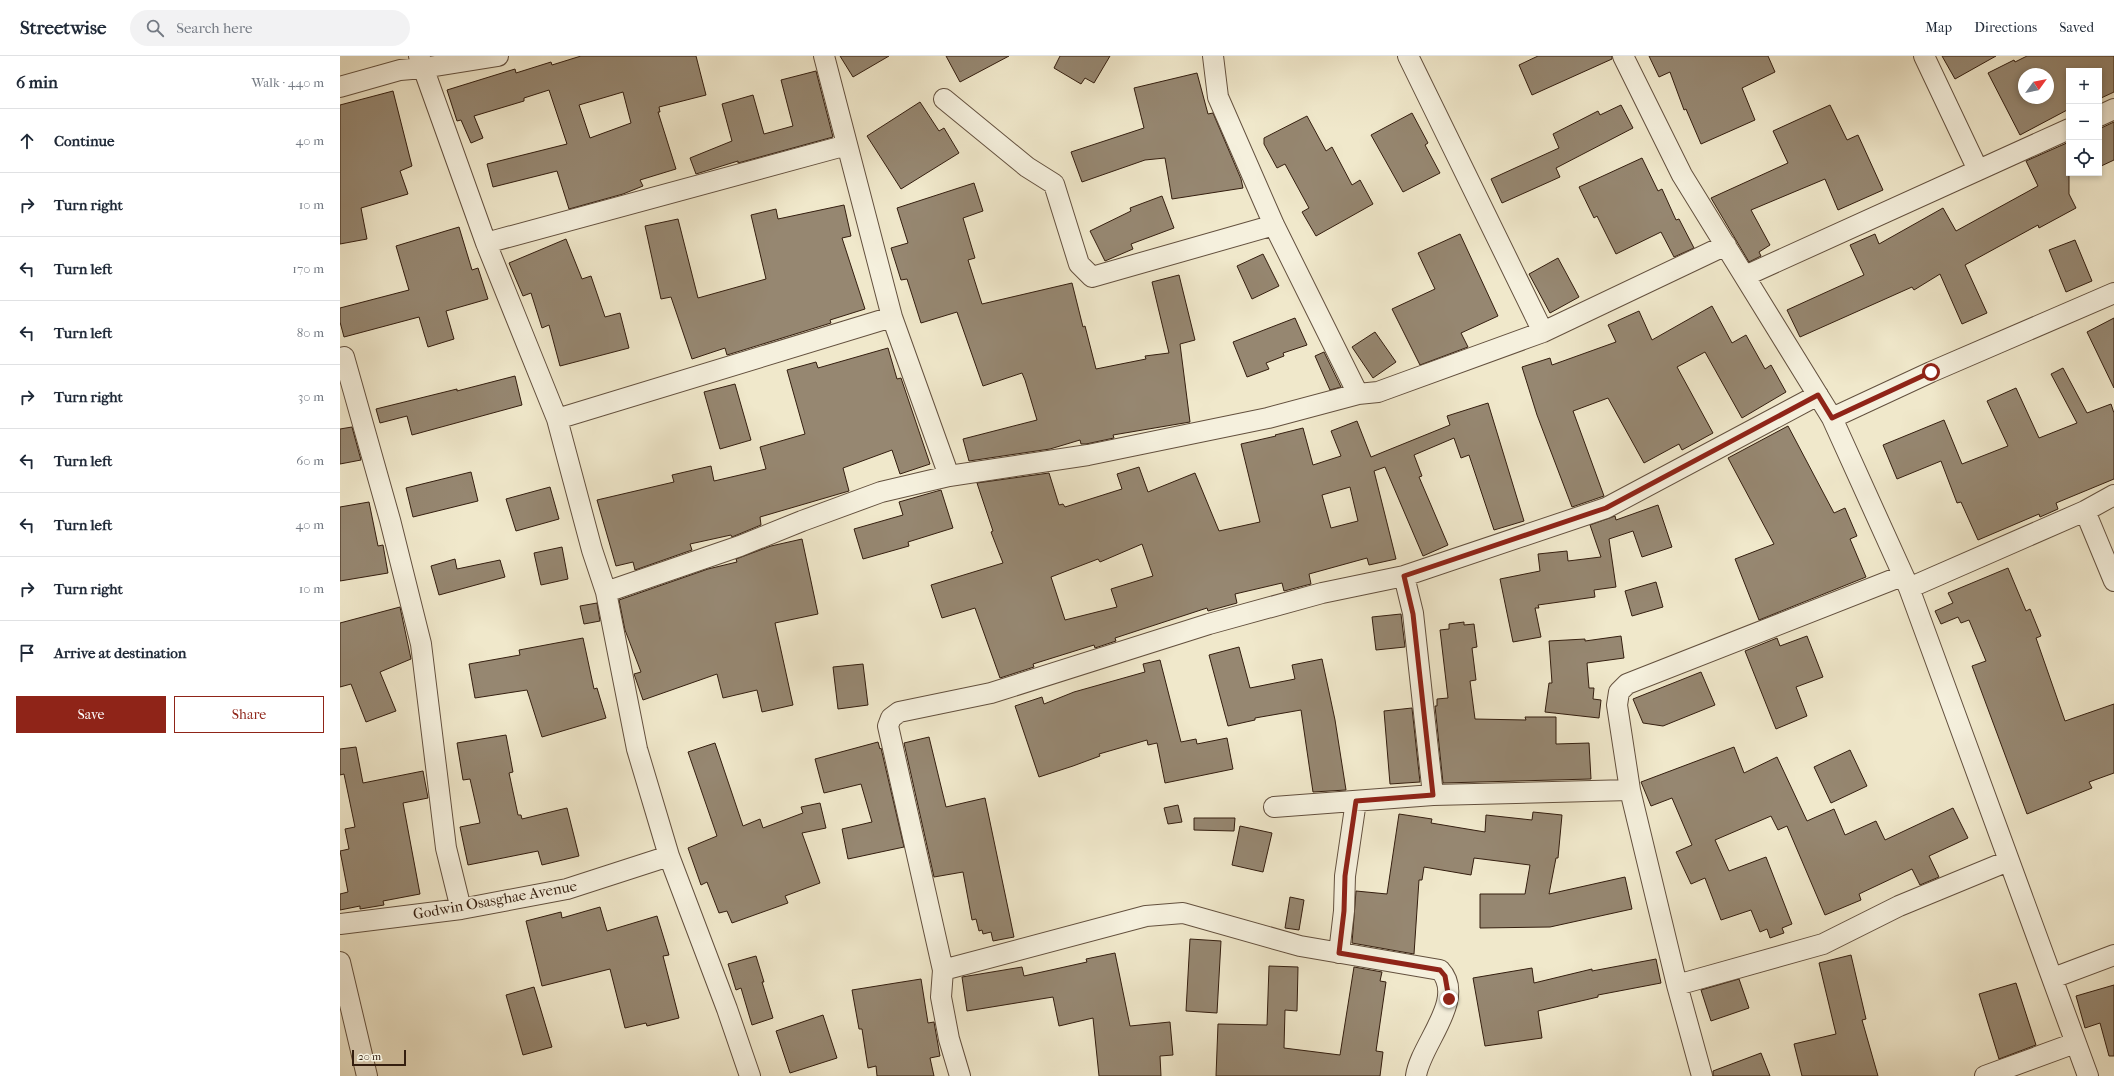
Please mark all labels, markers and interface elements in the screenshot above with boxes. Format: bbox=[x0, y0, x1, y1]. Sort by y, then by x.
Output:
search box bbox=[130, 10, 410, 46]
text: Streetwise bbox=[20, 17, 106, 39]
icon: search bbox=[144, 17, 166, 39]
text: Search here bbox=[176, 19, 252, 37]
text: Map bbox=[1925, 19, 1952, 36]
text: Directions bbox=[1974, 19, 2037, 36]
text: Saved bbox=[2059, 19, 2094, 36]
north arrow bbox=[2018, 68, 2054, 104]
map controls bbox=[2066, 68, 2102, 176]
button: + bbox=[2066, 68, 2102, 104]
text: 6 min bbox=[16, 72, 58, 92]
text: Walk · 440 m bbox=[251, 75, 324, 90]
button: − bbox=[2066, 104, 2102, 140]
icon: ahead bbox=[16, 130, 38, 152]
text: Continue bbox=[54, 132, 114, 150]
text: 40 m bbox=[296, 133, 324, 148]
button: locate bbox=[2066, 140, 2102, 176]
icon: right bbox=[16, 194, 38, 216]
text: Turn right bbox=[54, 196, 123, 214]
text: 10 m bbox=[299, 197, 324, 212]
icon: left bbox=[16, 258, 38, 280]
text: Turn left bbox=[54, 260, 112, 278]
text: 170 m bbox=[292, 261, 324, 276]
icon: left bbox=[16, 322, 38, 344]
text: Turn left bbox=[54, 324, 112, 342]
text: 80 m bbox=[297, 325, 324, 340]
route start bbox=[1922, 363, 1940, 381]
icon: right bbox=[16, 386, 38, 408]
text: Turn right bbox=[54, 388, 123, 406]
text: 30 m bbox=[298, 389, 324, 404]
icon: left bbox=[16, 450, 38, 472]
text: Turn left bbox=[54, 452, 112, 470]
text: 60 m bbox=[296, 453, 324, 468]
icon: left bbox=[16, 514, 38, 536]
text: Turn left bbox=[54, 516, 112, 534]
text: 40 m bbox=[296, 517, 324, 532]
icon: right bbox=[16, 578, 38, 600]
text: Turn right bbox=[54, 580, 123, 598]
text: 10 m bbox=[299, 581, 324, 596]
icon: arrive bbox=[16, 642, 38, 664]
text: Arrive at destination bbox=[54, 644, 186, 662]
button: Save bbox=[16, 696, 166, 733]
button: Share bbox=[174, 696, 324, 733]
street label: Godwin Osasghae Avenue bbox=[412, 877, 579, 923]
route end bbox=[1440, 990, 1458, 1008]
scale bar bbox=[352, 1048, 406, 1067]
text: 20 m bbox=[358, 1050, 381, 1063]

